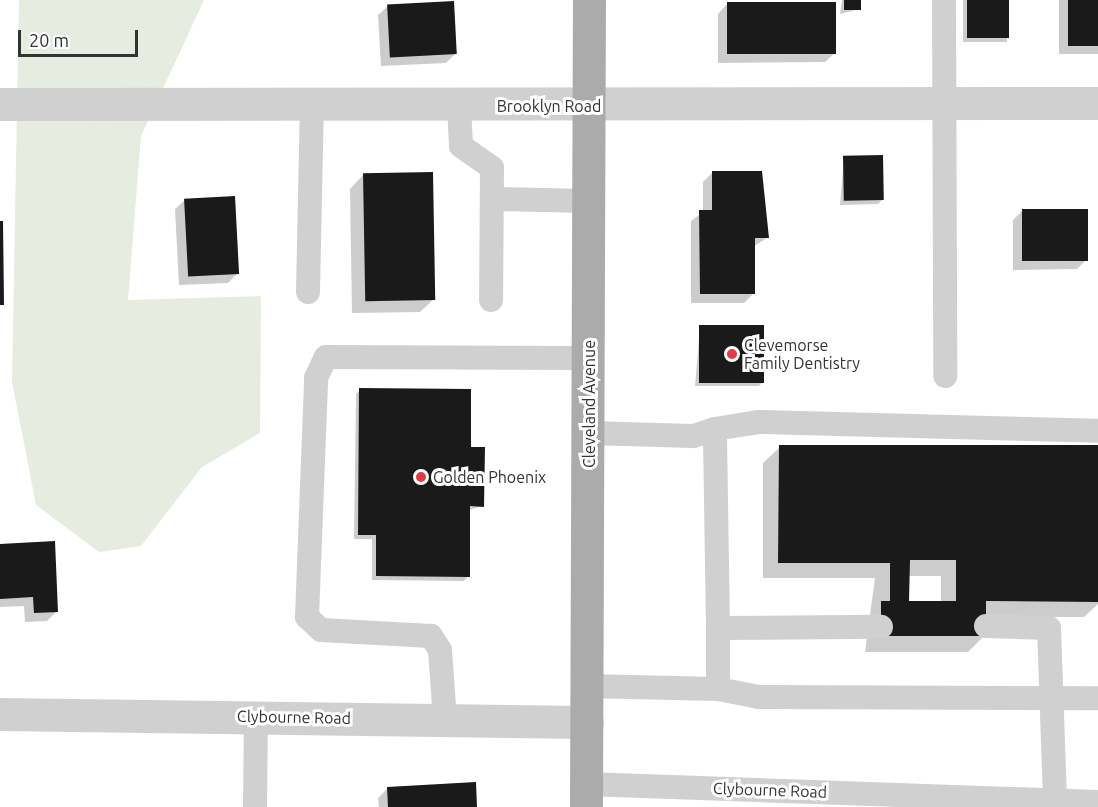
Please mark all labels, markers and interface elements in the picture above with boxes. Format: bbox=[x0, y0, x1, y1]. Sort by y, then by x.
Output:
scale bar bbox=[21, 18, 141, 56]
text: 20 m bbox=[29, 30, 69, 50]
street label: Brooklyn Road bbox=[497, 96, 601, 116]
place label: Clevemorse Family Dentistry bbox=[744, 335, 860, 373]
street label: Cleveland Avenue bbox=[579, 340, 599, 468]
marker: Clevemorse Family Dentistry bbox=[725, 347, 739, 361]
place label: Golden Phoenix bbox=[433, 467, 546, 487]
marker: Golden Phoenix bbox=[414, 470, 428, 484]
street label: Clybourne Road bbox=[237, 706, 351, 728]
street label: Clybourne Road bbox=[713, 778, 827, 802]

